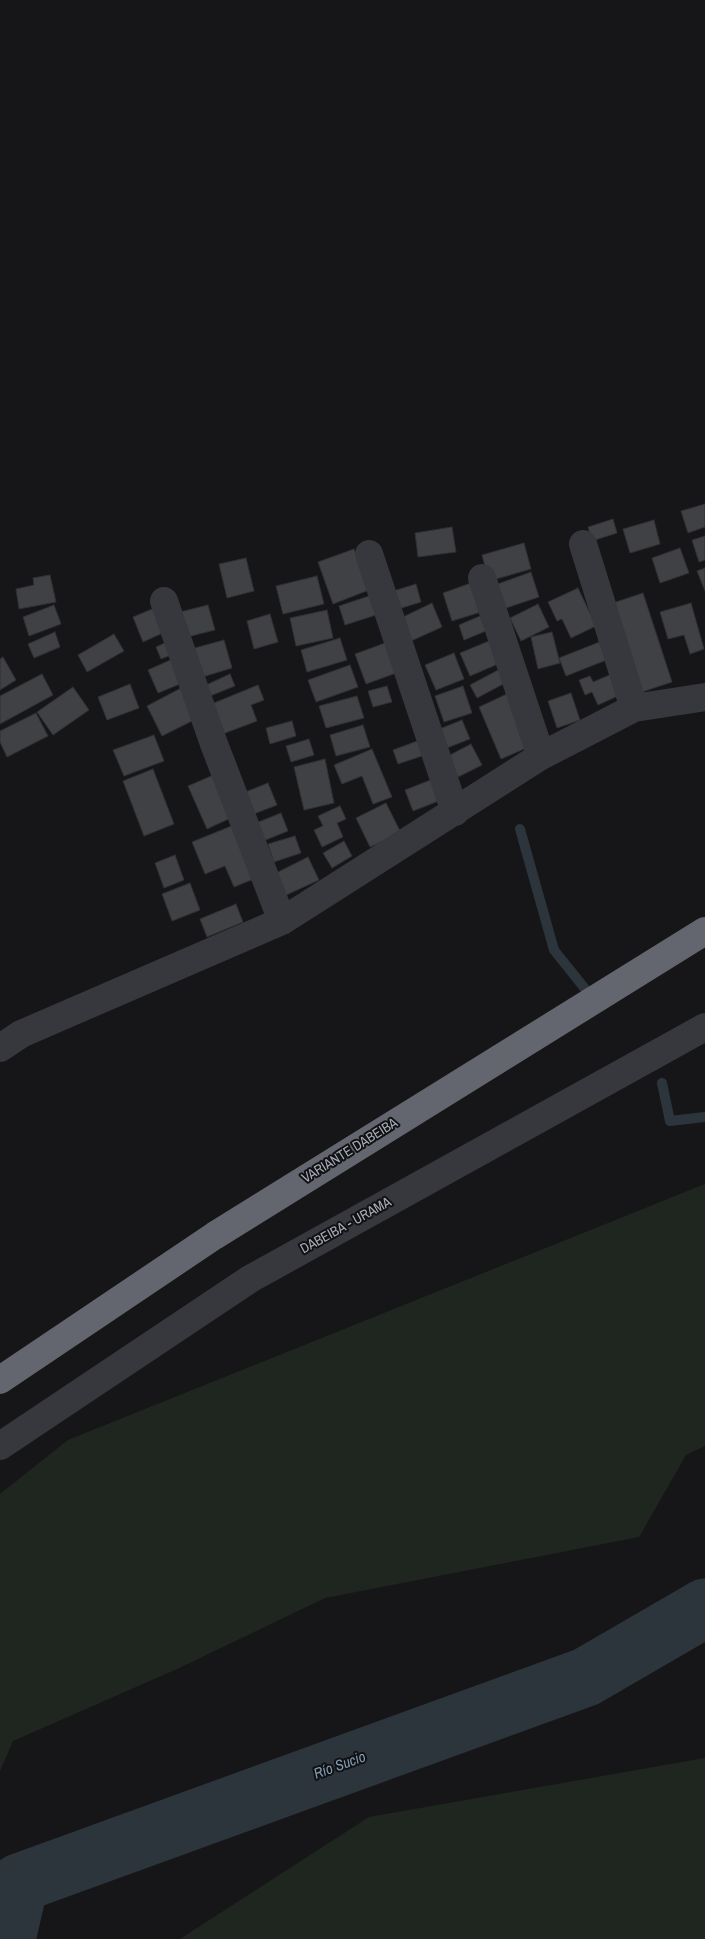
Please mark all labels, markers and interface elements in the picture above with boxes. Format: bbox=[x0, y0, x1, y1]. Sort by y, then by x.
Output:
street label: VARIANTE DABEIBA bbox=[299, 1115, 401, 1187]
street label: DABEIBA - URAMA bbox=[298, 1194, 394, 1258]
water label: Río Sucio bbox=[312, 1748, 368, 1784]

